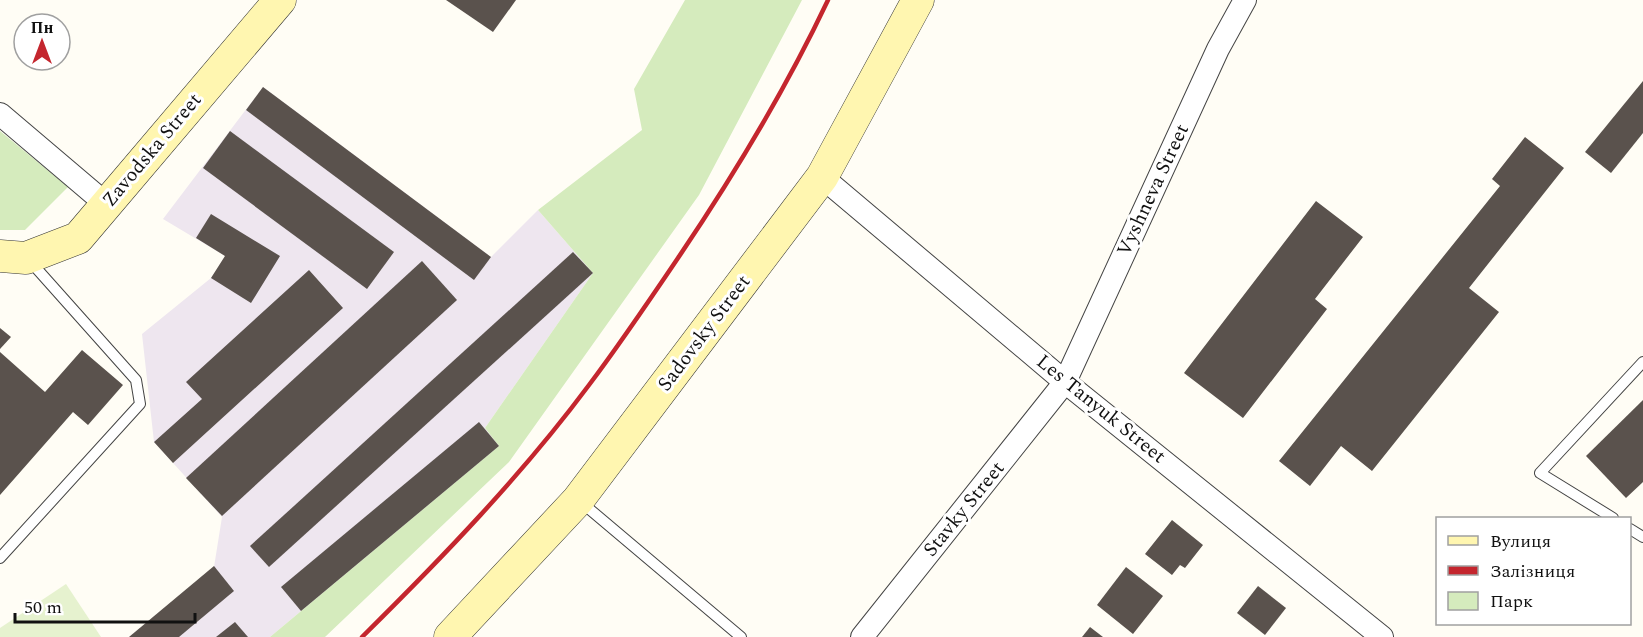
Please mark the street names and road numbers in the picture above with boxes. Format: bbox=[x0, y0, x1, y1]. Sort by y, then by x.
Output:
street label: Zavodska Street bbox=[95, 86, 209, 214]
street label: Vyshneva Street bbox=[1109, 119, 1197, 261]
street label: Sadovsky Street bbox=[650, 268, 758, 398]
street label: Les Tanyuk Street bbox=[1030, 347, 1172, 471]
street label: Stavky Street bbox=[916, 455, 1012, 563]

